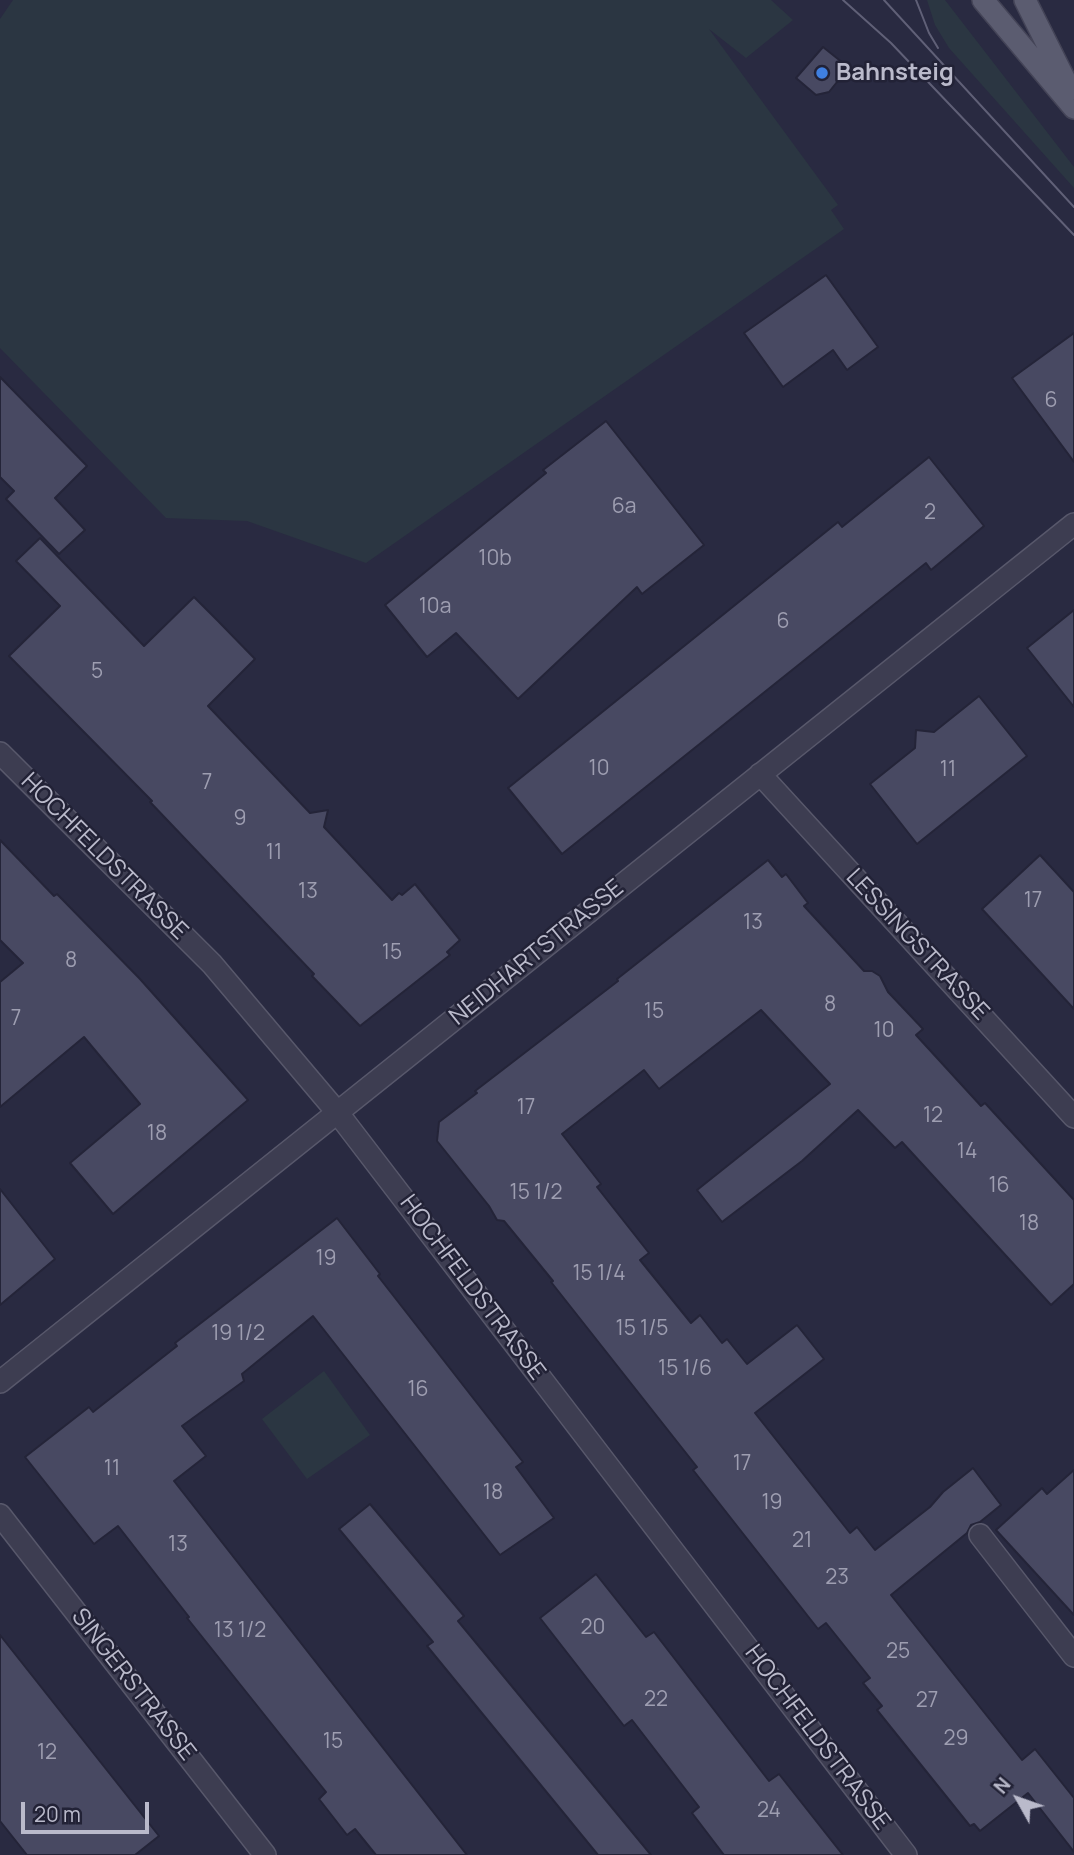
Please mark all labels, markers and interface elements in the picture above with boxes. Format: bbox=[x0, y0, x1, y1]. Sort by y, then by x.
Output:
place label: Bahnsteig bbox=[836, 59, 954, 87]
marker: Bahnsteig bbox=[814, 65, 830, 81]
house number: 6 bbox=[1044, 388, 1058, 414]
house number: 6a bbox=[612, 494, 636, 520]
house number: 2 bbox=[924, 500, 936, 526]
house number: 10b bbox=[478, 546, 512, 572]
house number: 10a bbox=[419, 594, 451, 620]
house number: 6 bbox=[776, 609, 790, 635]
house number: 5 bbox=[91, 659, 103, 685]
house number: 10 bbox=[589, 756, 609, 782]
house number: 11 bbox=[940, 757, 956, 783]
street label: HOCHFELDSTRASSE bbox=[15, 768, 193, 946]
house number: 7 bbox=[202, 770, 212, 796]
house number: 9 bbox=[233, 806, 247, 832]
house number: 11 bbox=[266, 840, 282, 866]
street label: LESSINGSTRASSE bbox=[839, 863, 995, 1027]
street label: NEIDHARTSTRASSE bbox=[444, 874, 630, 1032]
house number: 13 bbox=[298, 879, 318, 905]
house number: 17 bbox=[1024, 888, 1042, 914]
house number: 13 bbox=[743, 910, 763, 936]
house number: 15 bbox=[382, 940, 402, 966]
house number: 8 bbox=[65, 948, 77, 974]
house number: 8 bbox=[824, 992, 836, 1018]
house number: 15 bbox=[644, 999, 664, 1025]
house number: 7 bbox=[11, 1006, 21, 1032]
house number: 10 bbox=[874, 1018, 894, 1044]
house number: 17 bbox=[517, 1095, 535, 1121]
house number: 12 bbox=[923, 1103, 943, 1129]
house number: 18 bbox=[147, 1121, 167, 1147]
house number: 14 bbox=[957, 1139, 977, 1165]
house number: 16 bbox=[988, 1173, 1010, 1199]
house number: 15 1/2 bbox=[510, 1180, 562, 1206]
street label: HOCHFELDSTRASSE bbox=[393, 1190, 551, 1386]
house number: 18 bbox=[1019, 1211, 1039, 1237]
house number: 19 bbox=[315, 1246, 337, 1272]
house number: 15 1/4 bbox=[572, 1261, 626, 1287]
house number: 15 1/5 bbox=[616, 1316, 668, 1342]
house number: 19 1/2 bbox=[211, 1321, 265, 1347]
house number: 15 1/6 bbox=[658, 1356, 712, 1382]
house number: 16 bbox=[407, 1377, 429, 1403]
house number: 17 bbox=[733, 1451, 751, 1477]
house number: 11 bbox=[104, 1456, 120, 1482]
house number: 18 bbox=[483, 1480, 503, 1506]
house number: 19 bbox=[761, 1490, 783, 1516]
house number: 21 bbox=[792, 1528, 812, 1554]
house number: 13 bbox=[168, 1532, 188, 1558]
house number: 23 bbox=[825, 1565, 849, 1591]
street label: SINGERSTRASSE bbox=[65, 1603, 201, 1767]
house number: 20 bbox=[581, 1615, 605, 1641]
house number: 13 1/2 bbox=[214, 1618, 266, 1644]
house number: 25 bbox=[886, 1639, 910, 1665]
street label: HOCHFELDSTRASSE bbox=[738, 1640, 896, 1836]
house number: 22 bbox=[644, 1687, 668, 1713]
house number: 27 bbox=[916, 1688, 938, 1714]
house number: 29 bbox=[943, 1726, 969, 1752]
house number: 15 bbox=[323, 1729, 343, 1755]
house number: 12 bbox=[37, 1740, 57, 1766]
north arrow bbox=[983, 1764, 1053, 1834]
text: N bbox=[988, 1772, 1016, 1799]
scale bar bbox=[24, 1788, 152, 1832]
house number: 24 bbox=[757, 1798, 781, 1824]
text: 20 m bbox=[34, 1800, 81, 1828]

